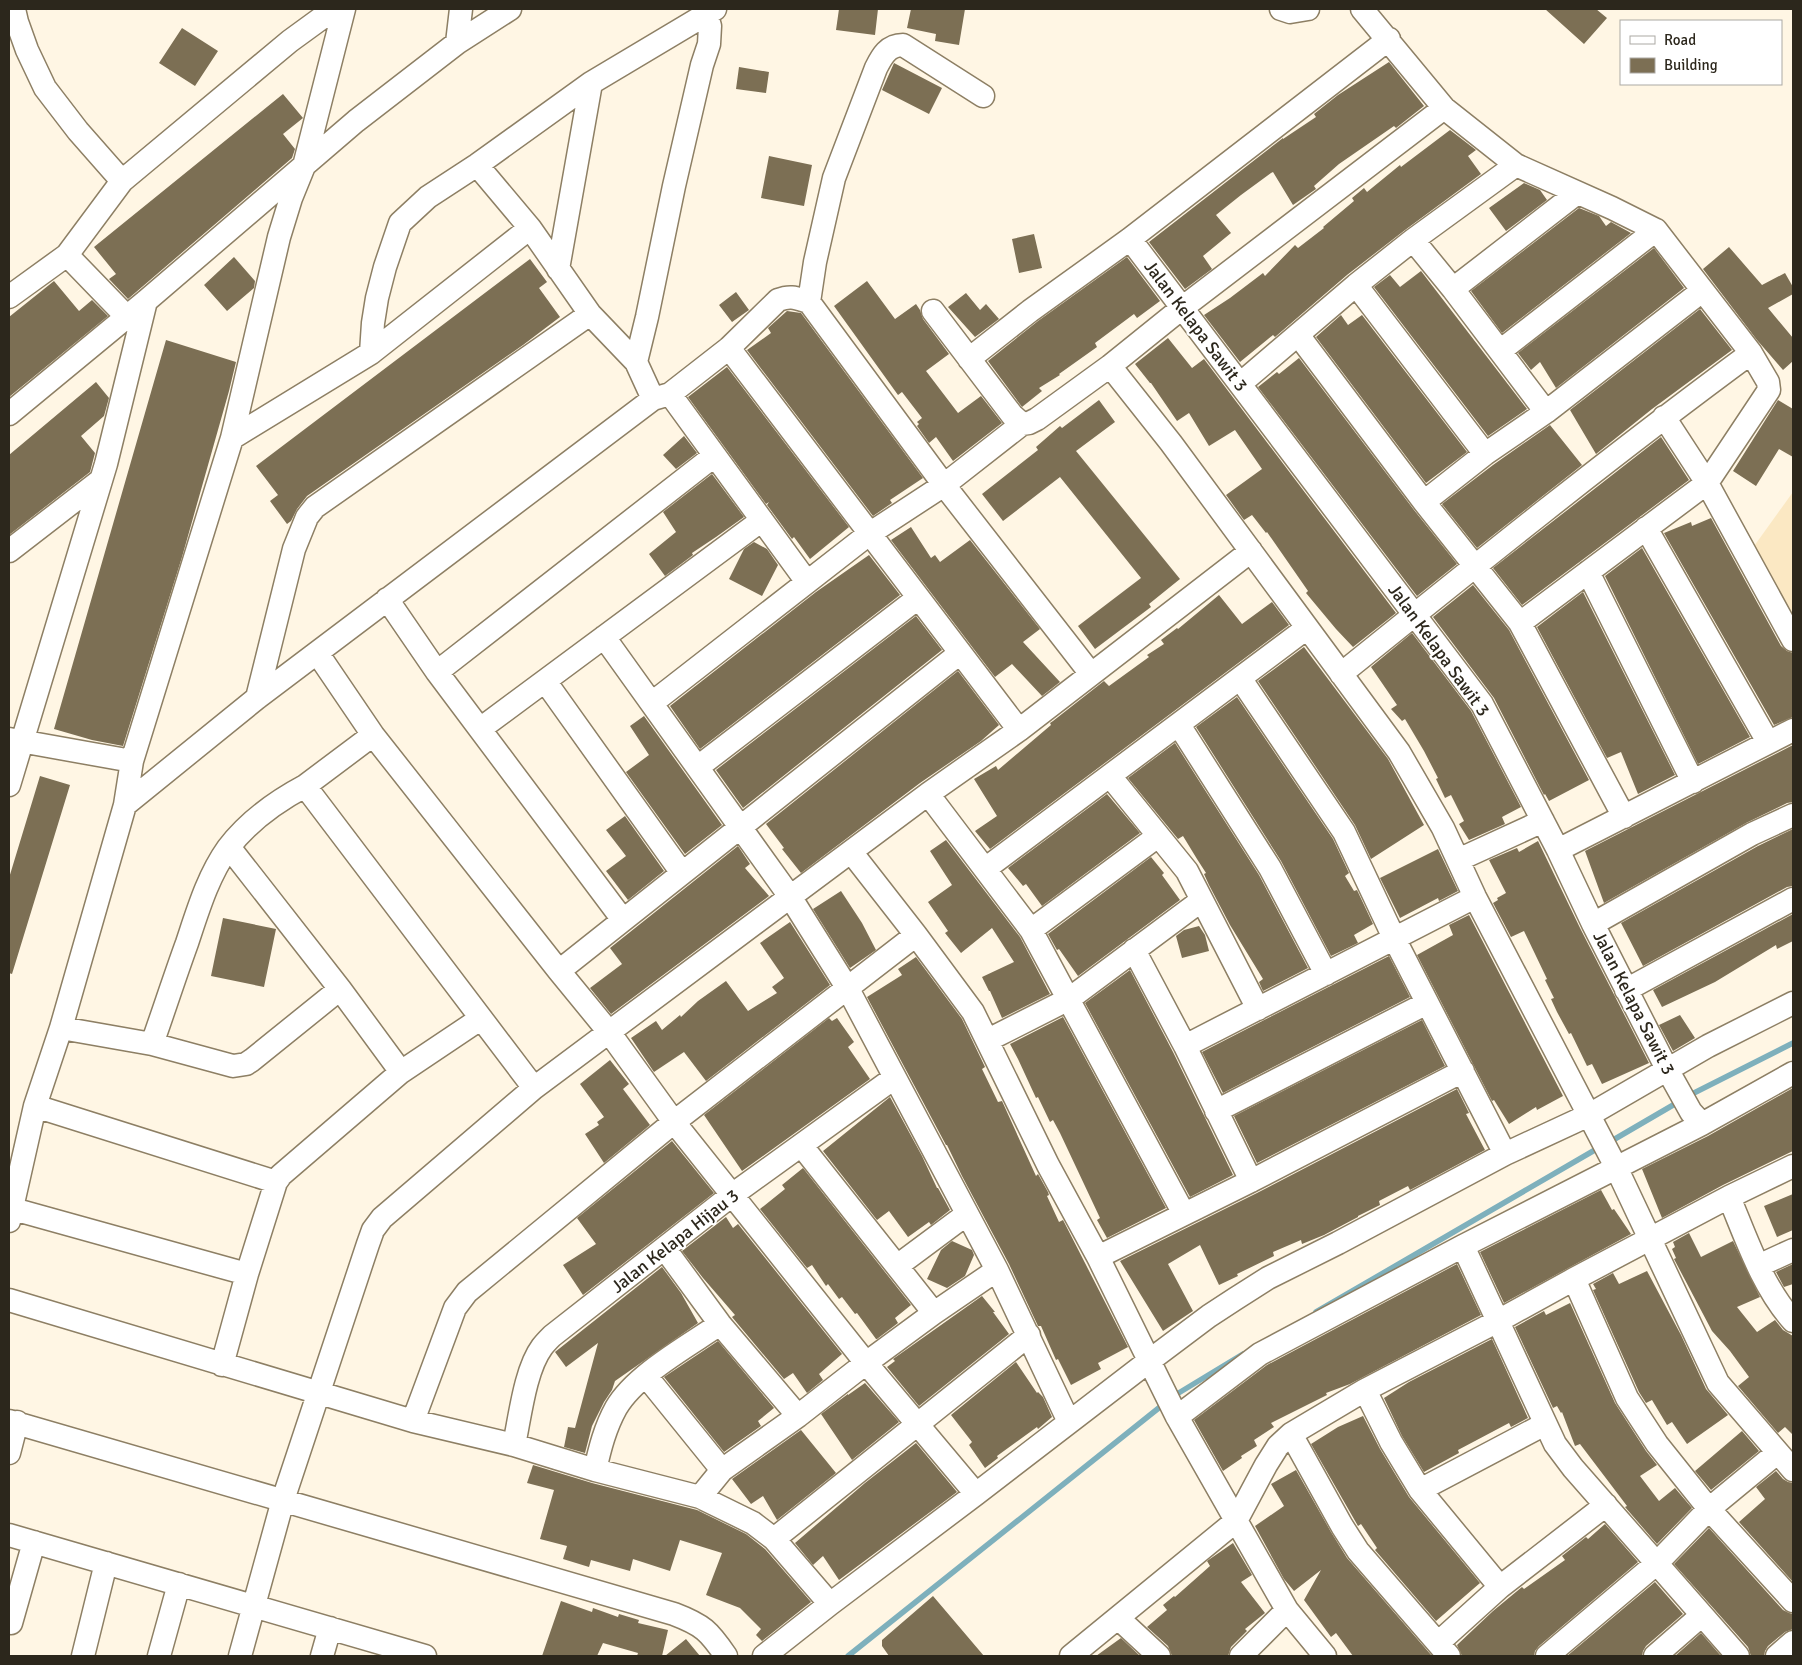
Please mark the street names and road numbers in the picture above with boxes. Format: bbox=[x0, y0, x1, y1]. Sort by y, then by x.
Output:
street label: Jalan Kelapa Sawit 3 bbox=[1140, 256, 1252, 396]
street label: Jalan Kelapa Sawit 3 bbox=[1384, 579, 1494, 721]
street label: Jalan Kelapa Sawit 3 bbox=[1588, 927, 1680, 1079]
street label: Jalan Kelapa Hijau 3 bbox=[607, 1184, 743, 1298]

